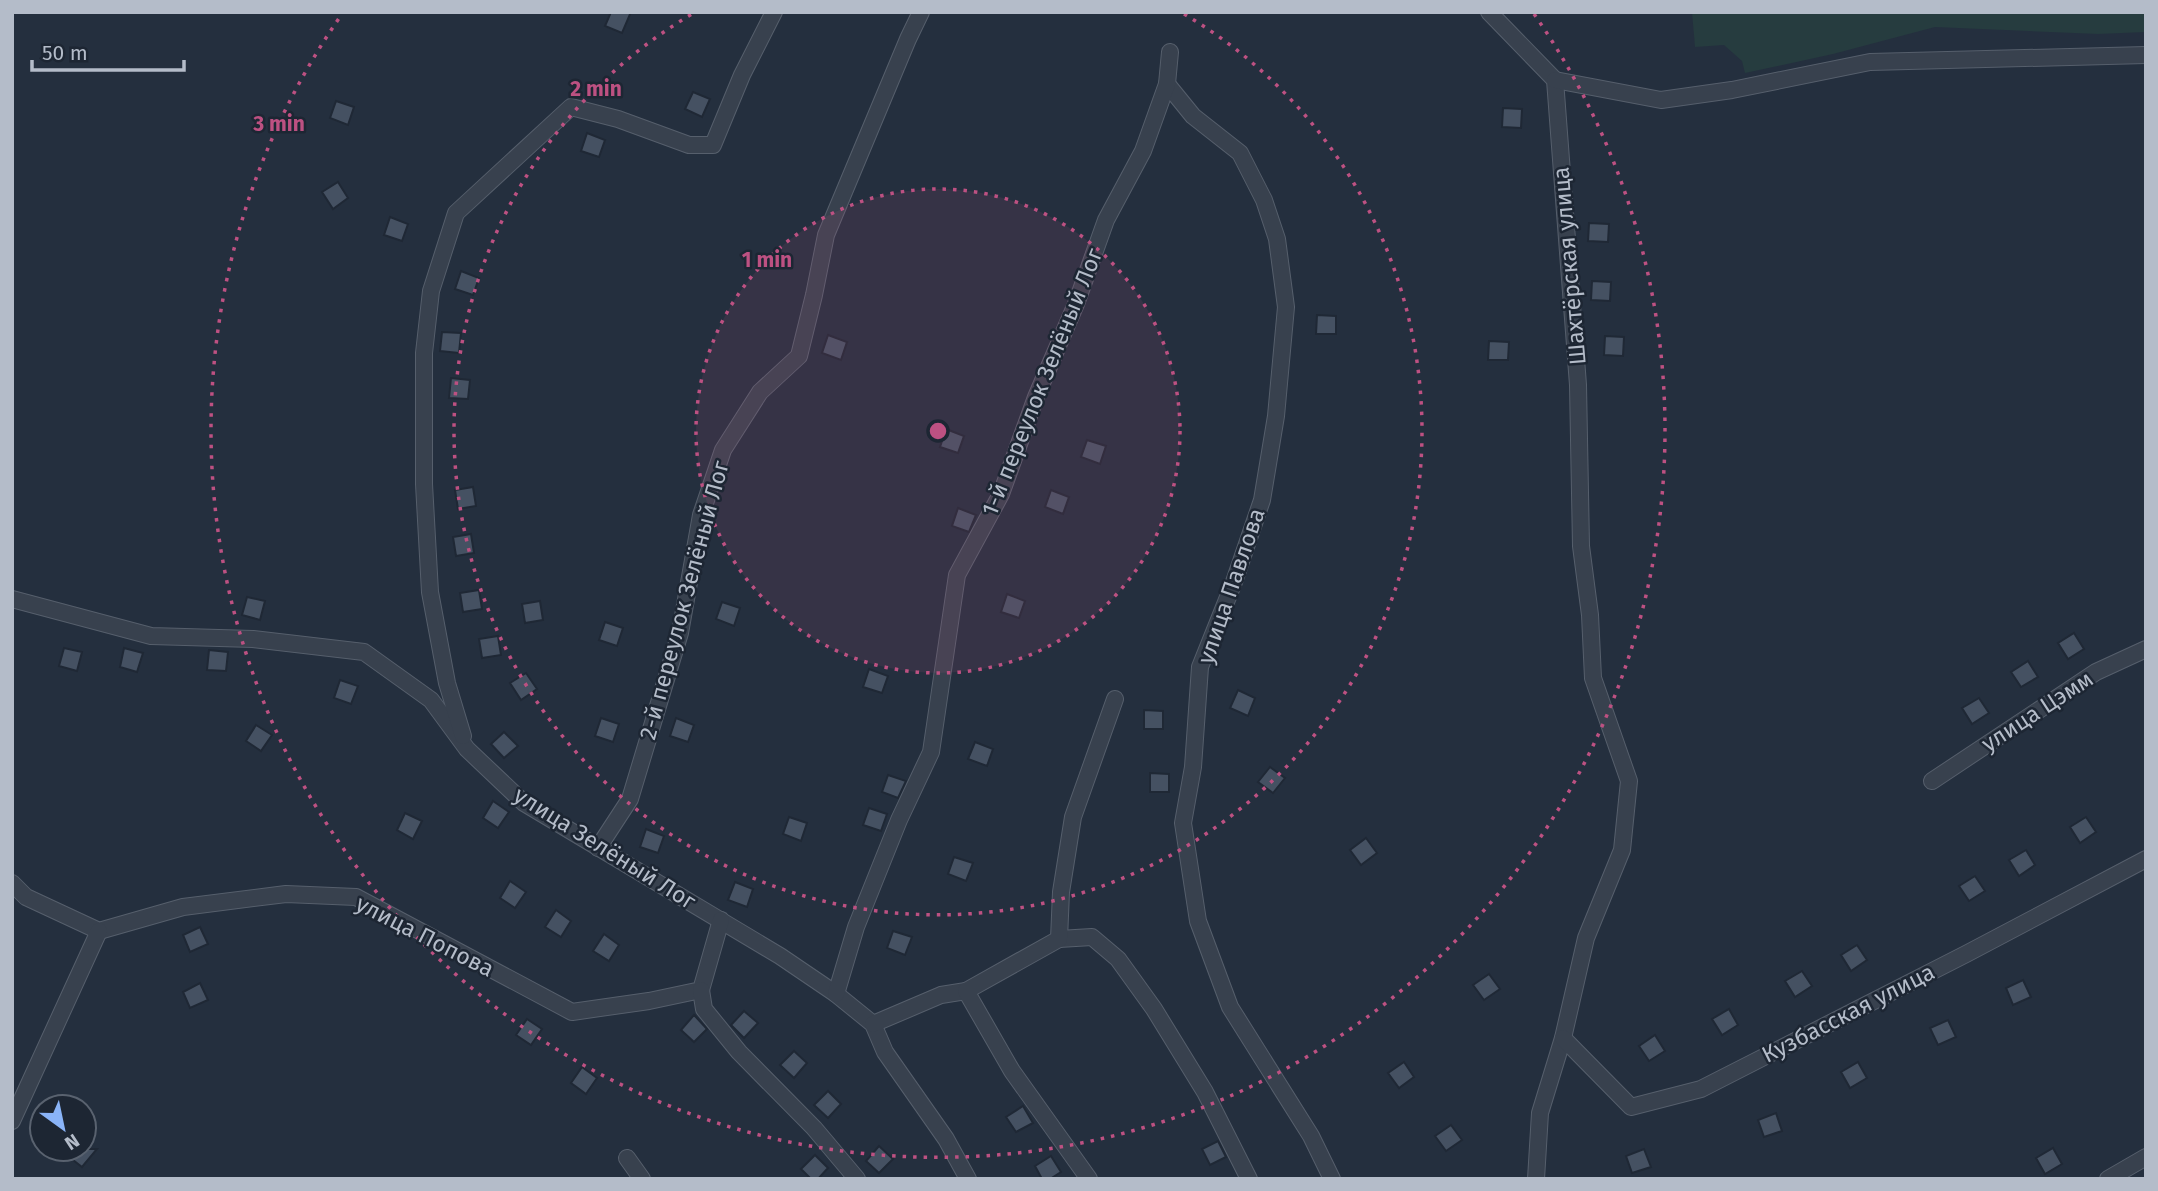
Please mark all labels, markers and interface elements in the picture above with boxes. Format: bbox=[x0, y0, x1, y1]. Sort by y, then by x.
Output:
scale bar bbox=[32, 28, 184, 72]
text: 50 m bbox=[42, 40, 88, 66]
text: 2 min bbox=[570, 76, 622, 102]
text: 3 min bbox=[252, 111, 305, 137]
street label: Шахтёрская улица bbox=[1546, 166, 1592, 366]
street label: 1-й переулок Зелёный Лог bbox=[975, 244, 1109, 520]
text: 1 min bbox=[742, 247, 792, 273]
centre of rings bbox=[926, 419, 950, 443]
street label: 2-й переулок Зелёный Лог bbox=[633, 457, 735, 742]
street label: улица Павлова bbox=[1191, 504, 1271, 668]
street label: улица Цэмм bbox=[1976, 665, 2098, 757]
street label: улица Зелёный Лог bbox=[509, 781, 701, 915]
street label: улица Попова bbox=[351, 889, 499, 983]
street label: Кузбасская улица bbox=[1757, 957, 1939, 1069]
north arrow bbox=[28, 1093, 98, 1163]
text: N bbox=[60, 1129, 84, 1155]

